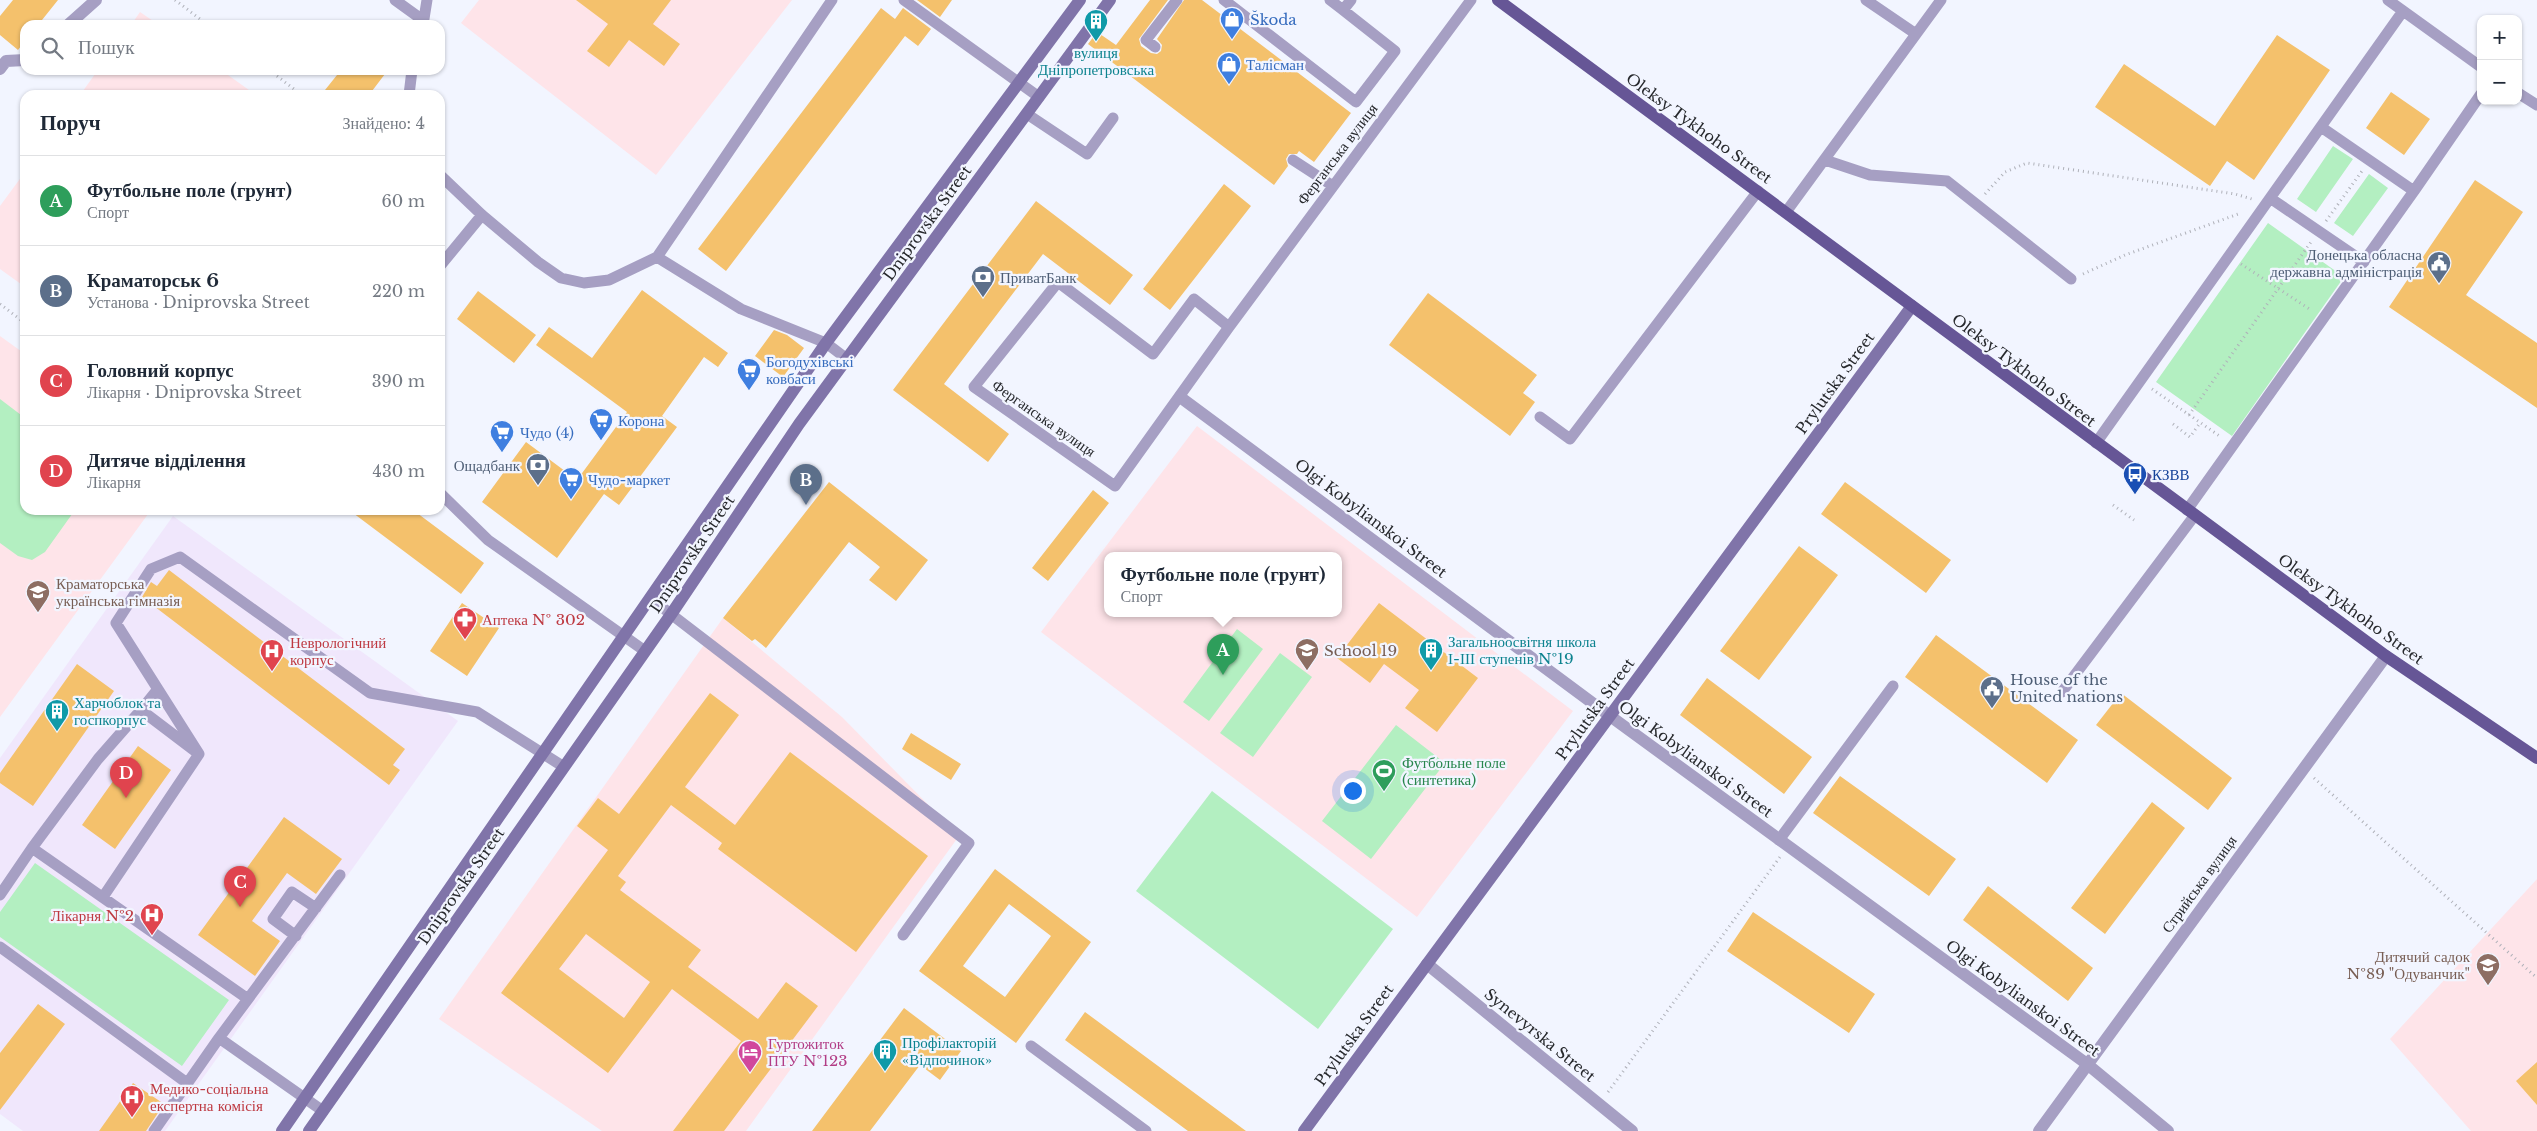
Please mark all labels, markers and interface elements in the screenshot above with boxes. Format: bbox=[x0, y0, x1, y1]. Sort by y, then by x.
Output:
shop icon: Škoda bbox=[1219, 6, 1245, 40]
building icon: вулиця Дніпропетровська bbox=[1083, 8, 1109, 42]
place label: Škoda bbox=[1250, 10, 1297, 29]
map controls bbox=[2477, 15, 2522, 105]
button: + bbox=[2477, 15, 2522, 60]
search box bbox=[20, 20, 445, 75]
icon: search bbox=[38, 34, 66, 62]
text: Пошук bbox=[78, 36, 135, 59]
place label: вулиця Дніпропетровська bbox=[1038, 43, 1154, 79]
shop icon: Талісман bbox=[1216, 51, 1242, 85]
place label: Талісман bbox=[1246, 55, 1304, 74]
button: − bbox=[2477, 60, 2522, 105]
street label: Oleksy Tykhoho Street bbox=[1622, 69, 1776, 188]
street label: Ферганська вулиця bbox=[1293, 99, 1381, 209]
text: Поруч bbox=[40, 110, 101, 136]
text: Знайдено: 4 bbox=[342, 113, 425, 133]
street label: Dniprovska Street bbox=[879, 161, 975, 284]
text: Футбольне поле (грунт) bbox=[87, 179, 292, 202]
text: A bbox=[50, 191, 62, 211]
text: 60 m bbox=[382, 191, 425, 211]
text: Спорт bbox=[87, 202, 129, 222]
place label: Донецька обласна державна адміністрація bbox=[2270, 245, 2422, 281]
public building icon: Донецька обласна державна адміністрація bbox=[2426, 250, 2452, 284]
bank icon: ПриватБанк bbox=[970, 264, 996, 298]
place label: ПриватБанк bbox=[1000, 268, 1077, 287]
text: Краматорськ 6 bbox=[87, 269, 219, 292]
text: B bbox=[50, 281, 62, 301]
text: 220 m bbox=[372, 281, 425, 301]
text: Установа · Dniprovska Street bbox=[87, 292, 310, 312]
street label: Oleksy Tykhoho Street bbox=[1948, 310, 2100, 431]
street label: Prylutska Street bbox=[1792, 328, 1878, 438]
place label: Богодухівські ковбаси bbox=[766, 352, 854, 388]
supermarket icon: Богодухівські ковбаси bbox=[736, 357, 762, 391]
text: Головний корпус bbox=[87, 359, 234, 382]
text: C bbox=[49, 371, 63, 391]
text: 390 m bbox=[372, 371, 425, 391]
street label: Ферганська вулиця bbox=[988, 375, 1100, 461]
text: Лікарня · Dniprovska Street bbox=[87, 382, 302, 402]
supermarket icon: Корона bbox=[588, 407, 614, 441]
place label: Корона bbox=[618, 411, 665, 430]
supermarket icon: Чудо (4) bbox=[489, 419, 515, 453]
place label: Чудо (4) bbox=[520, 423, 574, 442]
text: Дитяче відділення bbox=[87, 449, 246, 472]
bank icon: Ощадбанк bbox=[525, 452, 551, 486]
street label: Olgi Kobylianskoi Street bbox=[1291, 454, 1451, 582]
place label: Ощадбанк bbox=[454, 456, 521, 475]
text: D bbox=[49, 461, 63, 481]
text: 430 m bbox=[373, 461, 425, 481]
bus stop icon: КЗВВ bbox=[2122, 461, 2148, 495]
pin: B bbox=[790, 464, 822, 505]
place label: КЗВВ bbox=[2152, 465, 2190, 484]
supermarket icon: Чудо-маркет bbox=[558, 466, 584, 500]
place label: Чудо-маркет bbox=[588, 470, 670, 489]
text: Лікарня bbox=[87, 472, 141, 492]
street label: Dniprovska Street bbox=[646, 491, 739, 617]
street label: Oleksy Tykhoho Street bbox=[2274, 550, 2428, 669]
popup bbox=[1104, 552, 1342, 617]
text: Футбольне поле (грунт) bbox=[1121, 563, 1325, 586]
place label: Краматорська українська гімназія bbox=[56, 574, 180, 610]
school or university icon: Краматорська українська гімназія bbox=[25, 579, 51, 613]
text: Спорт bbox=[1121, 586, 1163, 606]
pharmacy icon: Аптека № 302 bbox=[452, 606, 478, 640]
place label: Аптека № 302 bbox=[482, 610, 585, 629]
place label: Загальноосвітня школа І-ІІІ ступенів №19 bbox=[1448, 632, 1596, 668]
place label: Неврологічний корпус bbox=[290, 633, 386, 669]
pin: A bbox=[1207, 634, 1239, 675]
school or university icon: School 19 bbox=[1294, 637, 1320, 671]
building icon: Загальноосвітня школа І-ІІІ ступенів №19 bbox=[1418, 637, 1444, 671]
hospital icon: Неврологічний корпус bbox=[259, 638, 285, 672]
place label: School 19 bbox=[1324, 641, 1397, 660]
street label: Prylutska Street bbox=[1552, 654, 1638, 764]
place label: House of the United nations bbox=[2010, 670, 2123, 706]
public building icon: House of the United nations bbox=[1979, 675, 2005, 709]
place label: Харчоблок та госпкорпус bbox=[74, 693, 161, 729]
street label: Olgi Kobylianskoi Street bbox=[1615, 697, 1777, 821]
building icon: Харчоблок та госпкорпус bbox=[44, 698, 70, 732]
place label: Футбольне поле (синтетика) bbox=[1402, 753, 1506, 789]
pin: D bbox=[110, 757, 142, 798]
sports icon: Футбольне поле (синтетика) bbox=[1371, 758, 1397, 792]
your location bbox=[1340, 778, 1366, 804]
street label: Dniprovska Street bbox=[414, 824, 509, 948]
street label: Стрийська вулиця bbox=[2157, 832, 2241, 936]
pin: C bbox=[224, 866, 256, 907]
hospital icon: Лікарня №2 bbox=[139, 902, 165, 936]
place label: Лікарня №2 bbox=[51, 906, 134, 925]
street label: Olgi Kobylianskoi Street bbox=[1942, 936, 2104, 1060]
place label: Дитячий садок №89 "Одуванчик" bbox=[2347, 947, 2471, 983]
school or university icon: Дитячий садок №89 "Одуванчик" bbox=[2475, 952, 2501, 986]
street label: Prylutska Street bbox=[1311, 980, 1397, 1090]
street label: Synevyrska Street bbox=[1481, 984, 1600, 1086]
place label: Профілакторій «Відпочинок» bbox=[902, 1033, 997, 1069]
place label: Гуртожиток ПТУ №123 bbox=[768, 1034, 847, 1070]
building icon: Профілакторій «Відпочинок» bbox=[872, 1038, 898, 1072]
hotel icon: Гуртожиток ПТУ №123 bbox=[737, 1039, 763, 1073]
place label: Медико-соціальна експертна комісія bbox=[150, 1079, 269, 1115]
hospital icon: Медико-соціальна експертна комісія bbox=[119, 1084, 145, 1118]

